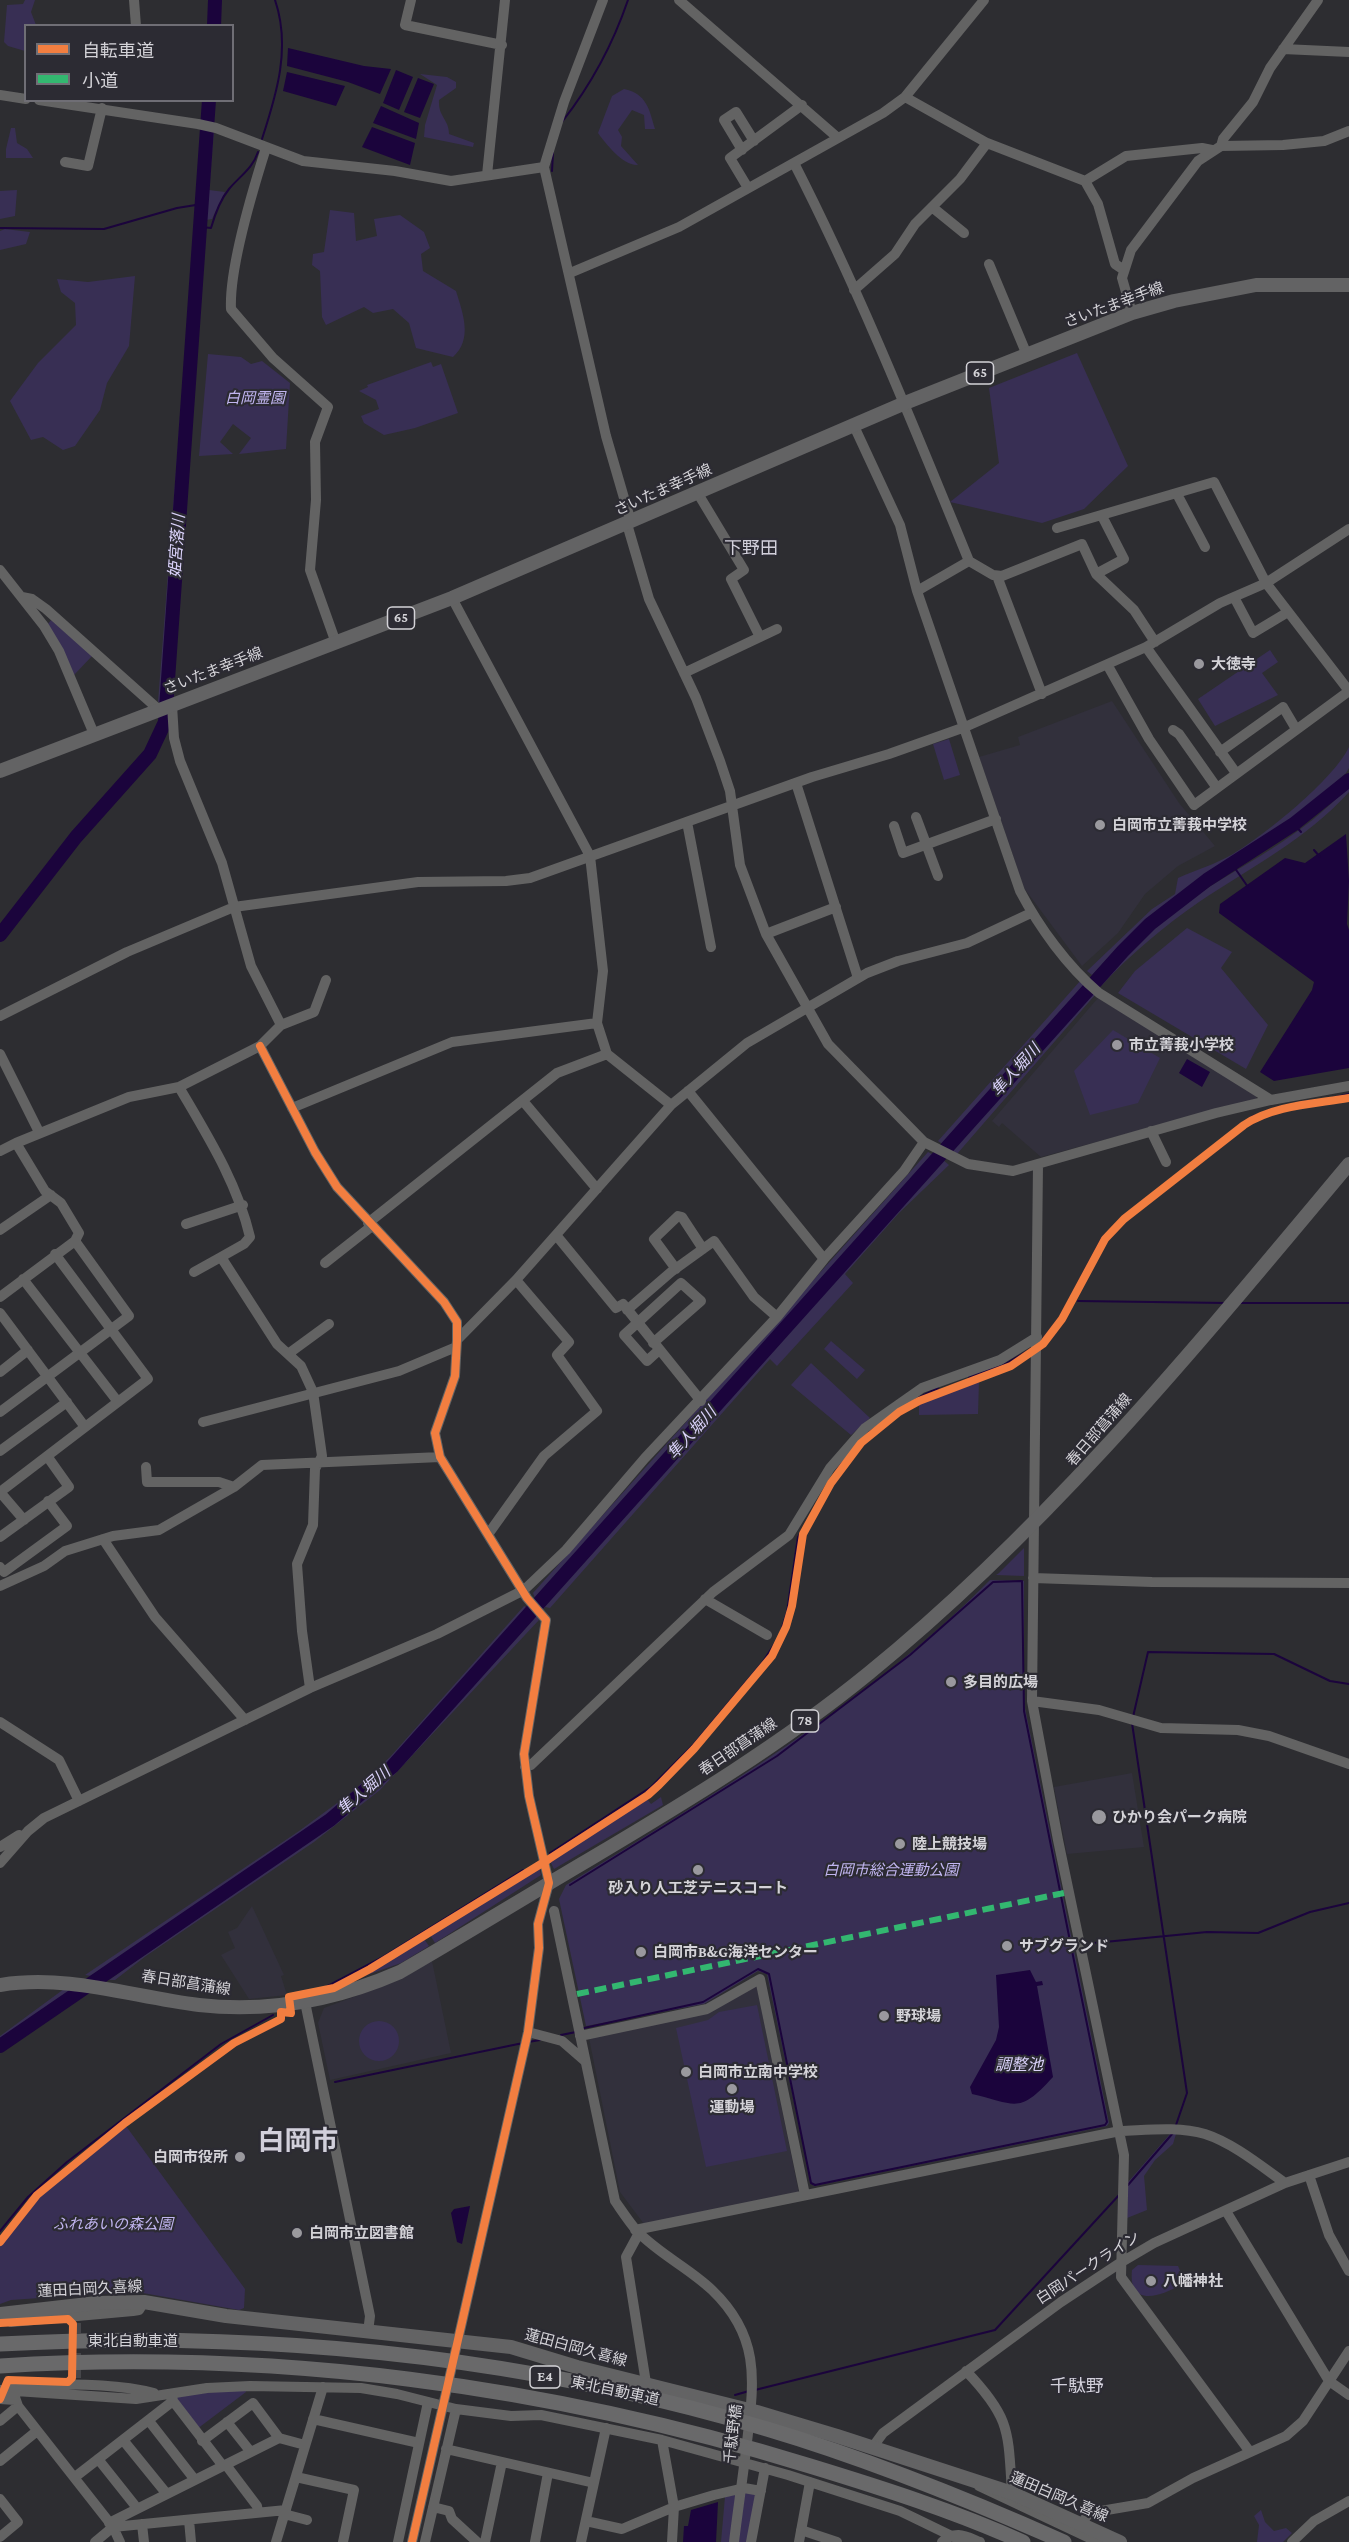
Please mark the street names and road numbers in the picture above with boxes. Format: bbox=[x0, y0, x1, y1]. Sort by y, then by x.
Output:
street label: さいたま幸手線 bbox=[1062, 279, 1166, 331]
road number: 65 bbox=[966, 362, 994, 384]
street label: さいたま幸手線 bbox=[611, 460, 715, 520]
road number: 65 bbox=[388, 607, 414, 629]
street label: さいたま幸手線 bbox=[161, 644, 265, 698]
street label: 春日部菖蒲線 bbox=[1063, 1390, 1135, 1470]
road number: 78 bbox=[792, 1710, 818, 1732]
street label: 春日部菖蒲線 bbox=[696, 1714, 780, 1780]
street label: 春日部菖蒲線 bbox=[140, 1967, 232, 1999]
street label: 白岡パークライン bbox=[1033, 2228, 1143, 2308]
street label: 蓮田白岡久喜線 bbox=[37, 2277, 143, 2301]
street label: 蓮田白岡久喜線 bbox=[523, 2326, 629, 2370]
street label: 東北自動車道 bbox=[88, 2332, 178, 2350]
road number: E4 bbox=[530, 2366, 560, 2388]
street label: 東北自動車道 bbox=[569, 2373, 661, 2409]
street label: 千駄野橋 bbox=[720, 2403, 746, 2465]
street label: 蓮田白岡久喜線 bbox=[1007, 2468, 1111, 2526]

